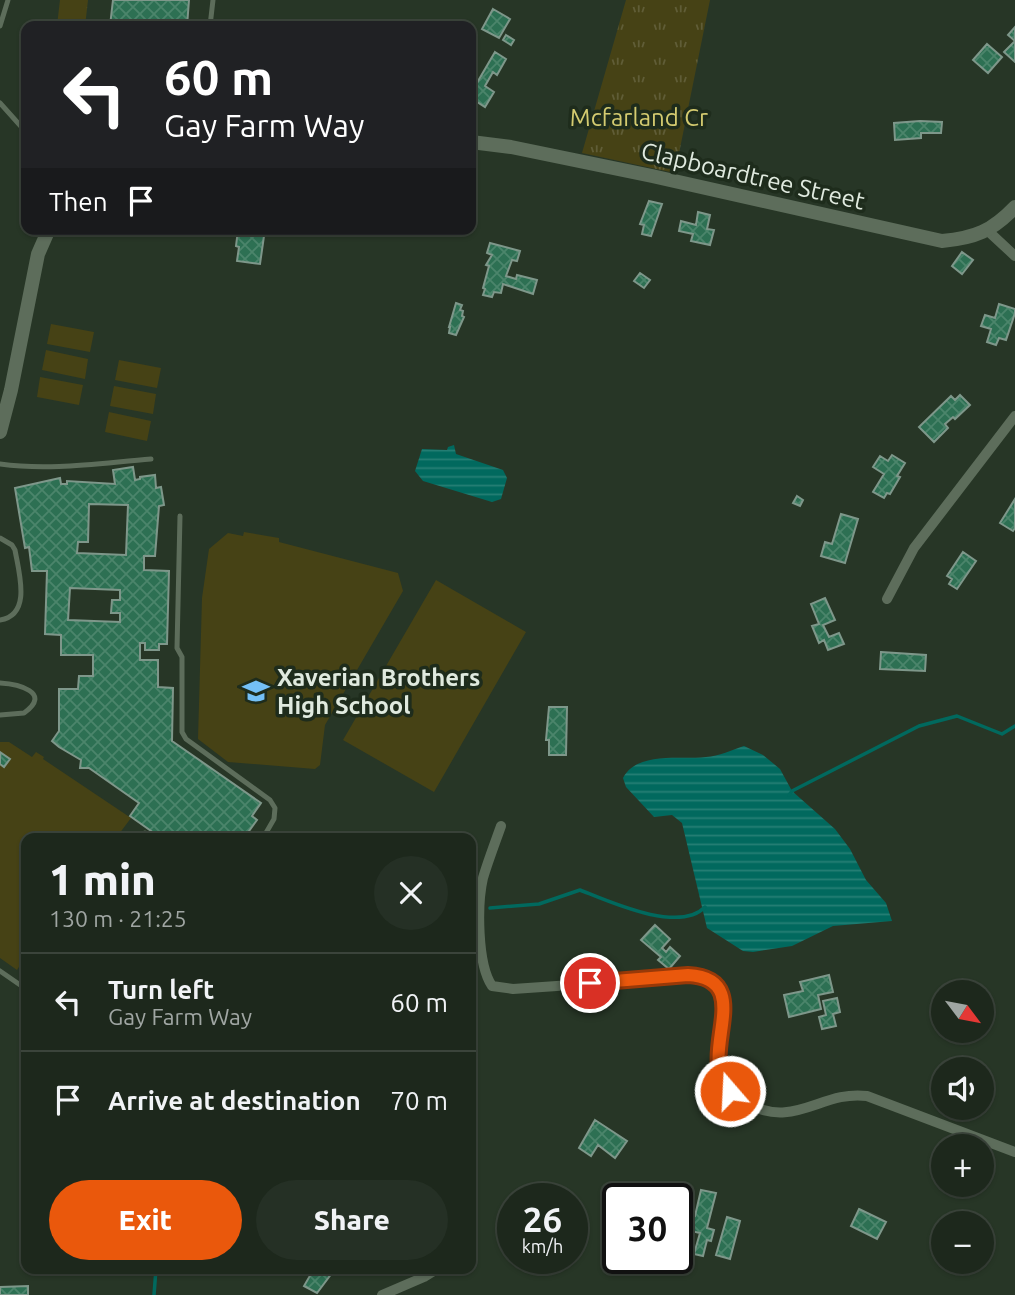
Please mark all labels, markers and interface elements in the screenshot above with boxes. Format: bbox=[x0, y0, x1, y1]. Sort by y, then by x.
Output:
icon: left bbox=[49, 49, 140, 140]
text: 60 m bbox=[164, 49, 273, 104]
park label: Mcfarland Cr bbox=[570, 104, 708, 131]
text: Gay Farm Way bbox=[164, 107, 364, 143]
street label: Clapboardtree Street bbox=[639, 137, 868, 215]
icon: arrive bbox=[122, 182, 160, 220]
text: Then bbox=[49, 187, 108, 216]
place label: Xaverian Brothers High School bbox=[277, 664, 480, 719]
school or university icon: Xaverian Brothers High School bbox=[241, 676, 271, 706]
text: 1 min bbox=[49, 856, 156, 903]
button: close bbox=[374, 856, 448, 930]
text: 130 m · 21:25 bbox=[49, 906, 187, 931]
pin bbox=[560, 953, 620, 1013]
icon: arrive bbox=[571, 964, 609, 1002]
text: Turn left bbox=[108, 975, 214, 1004]
north arrow bbox=[931, 980, 994, 1043]
map controls bbox=[931, 980, 994, 1274]
icon: left bbox=[49, 983, 87, 1021]
text: 60 m bbox=[390, 988, 448, 1017]
text: Gay Farm Way bbox=[108, 1004, 252, 1029]
position arrow bbox=[693, 1054, 767, 1128]
button: sound bbox=[931, 1057, 994, 1120]
icon: arrive bbox=[49, 1081, 87, 1119]
text: Arrive at destination bbox=[108, 1086, 361, 1115]
text: 70 m bbox=[390, 1086, 448, 1115]
button: + bbox=[931, 1134, 994, 1197]
button: Exit bbox=[49, 1180, 242, 1260]
button: Share bbox=[256, 1180, 448, 1260]
speed limit sign: 30 bbox=[602, 1183, 693, 1274]
text: 26 bbox=[523, 1199, 562, 1239]
button: − bbox=[931, 1211, 994, 1274]
text: km/h bbox=[522, 1236, 563, 1256]

